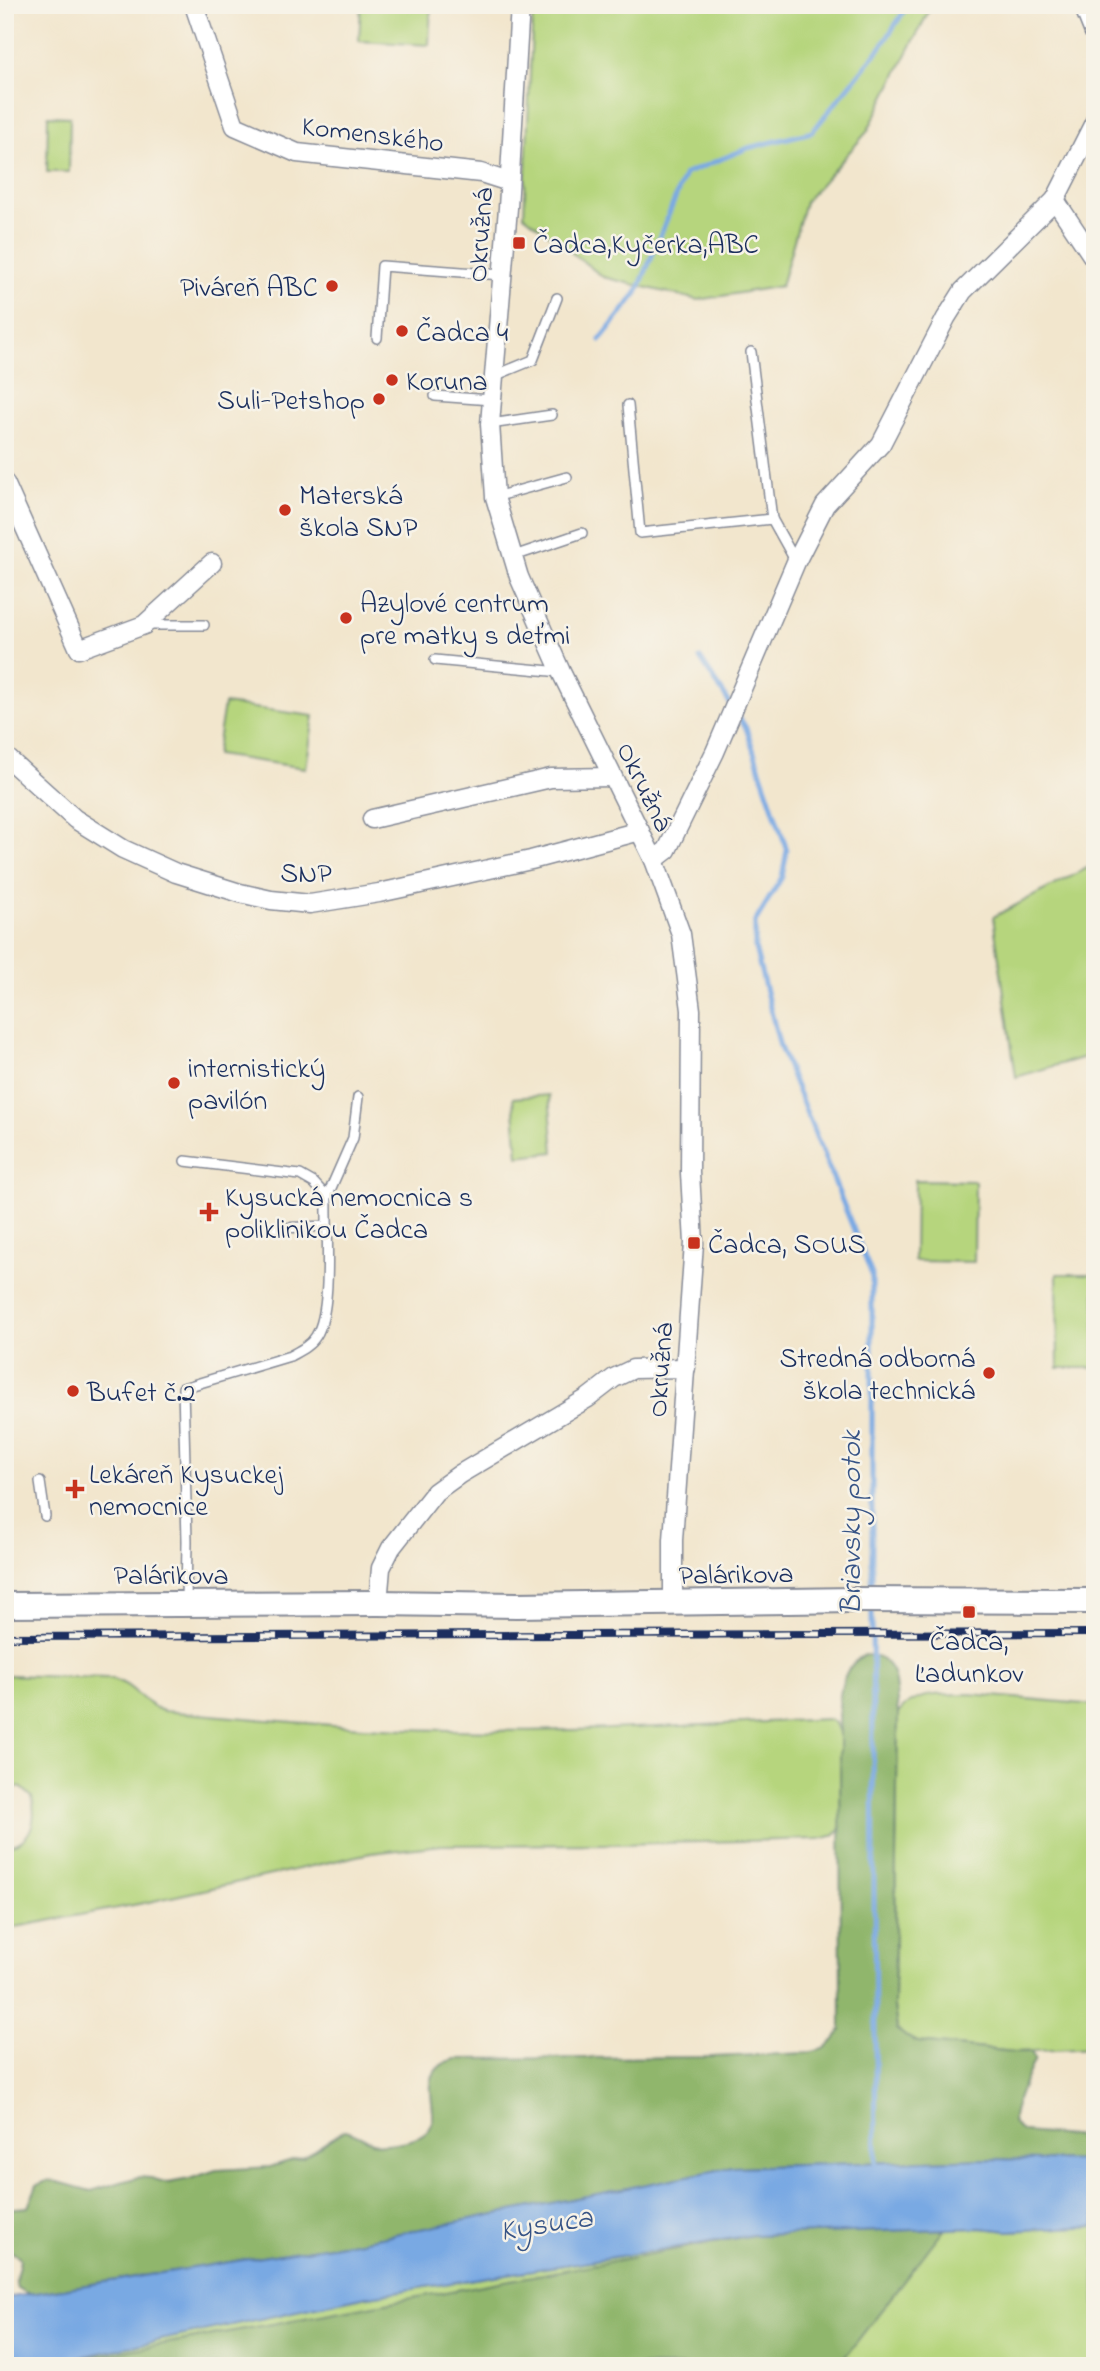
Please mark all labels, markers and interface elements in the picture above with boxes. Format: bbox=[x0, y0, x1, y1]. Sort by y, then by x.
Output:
street label: Komenského bbox=[299, 107, 446, 166]
street label: Okružná bbox=[459, 186, 506, 284]
place label: Čadca,Kyčerka,ABC bbox=[533, 226, 759, 267]
marker: Čadca,Kyčerka,ABC bbox=[511, 235, 527, 251]
place label: Piváreň ABC bbox=[180, 269, 318, 310]
marker: Piváreň ABC bbox=[324, 278, 340, 294]
place label: Čadca 4 bbox=[416, 314, 509, 355]
marker: Čadca 4 bbox=[394, 323, 410, 339]
place label: Koruna bbox=[406, 363, 488, 404]
marker: Koruna bbox=[384, 372, 400, 388]
place label: Suli-Petshop bbox=[217, 382, 365, 423]
marker: Suli-Petshop bbox=[371, 391, 387, 407]
place label: Materská škola SNP bbox=[299, 477, 418, 550]
marker: Materská škola SNP bbox=[277, 502, 293, 518]
place label: Azylové centrum pre matky s deťmi bbox=[360, 585, 570, 658]
marker: Azylové centrum pre matky s deťmi bbox=[338, 610, 354, 626]
street label: Okružná bbox=[604, 736, 682, 839]
street label: SNP bbox=[280, 855, 332, 896]
place label: internistický pavilón bbox=[188, 1050, 325, 1123]
marker: internistický pavilón bbox=[166, 1075, 182, 1091]
place label: Kysucká nemocnica s poliklinikou Čadca bbox=[225, 1179, 473, 1252]
marker: Kysucká nemocnica s poliklinikou Čadca bbox=[199, 1202, 219, 1222]
place label: Čadca, SOUS bbox=[708, 1226, 866, 1267]
marker: Čadca, SOUS bbox=[686, 1235, 702, 1251]
street label: Okružná bbox=[639, 1321, 686, 1419]
place label: Stredná odborná škola technická bbox=[779, 1340, 975, 1413]
marker: Stredná odborná škola technická bbox=[981, 1365, 997, 1381]
place label: Bufet č.2 bbox=[86, 1374, 196, 1415]
marker: Bufet č.2 bbox=[65, 1383, 81, 1399]
water label: Briavsky potok bbox=[831, 1429, 875, 1616]
place label: Lekáreň Kysuckej nemocnice bbox=[89, 1456, 284, 1529]
marker: Lekáreň Kysuckej nemocnice bbox=[67, 1481, 83, 1497]
street label: Palárikova bbox=[678, 1555, 794, 1598]
street label: Palárikova bbox=[114, 1557, 229, 1598]
marker: Čadca, Ľadunkov bbox=[961, 1604, 977, 1620]
place label: Čadca, Ľadunkov bbox=[915, 1623, 1023, 1696]
water label: Kysuca bbox=[497, 2197, 597, 2255]

